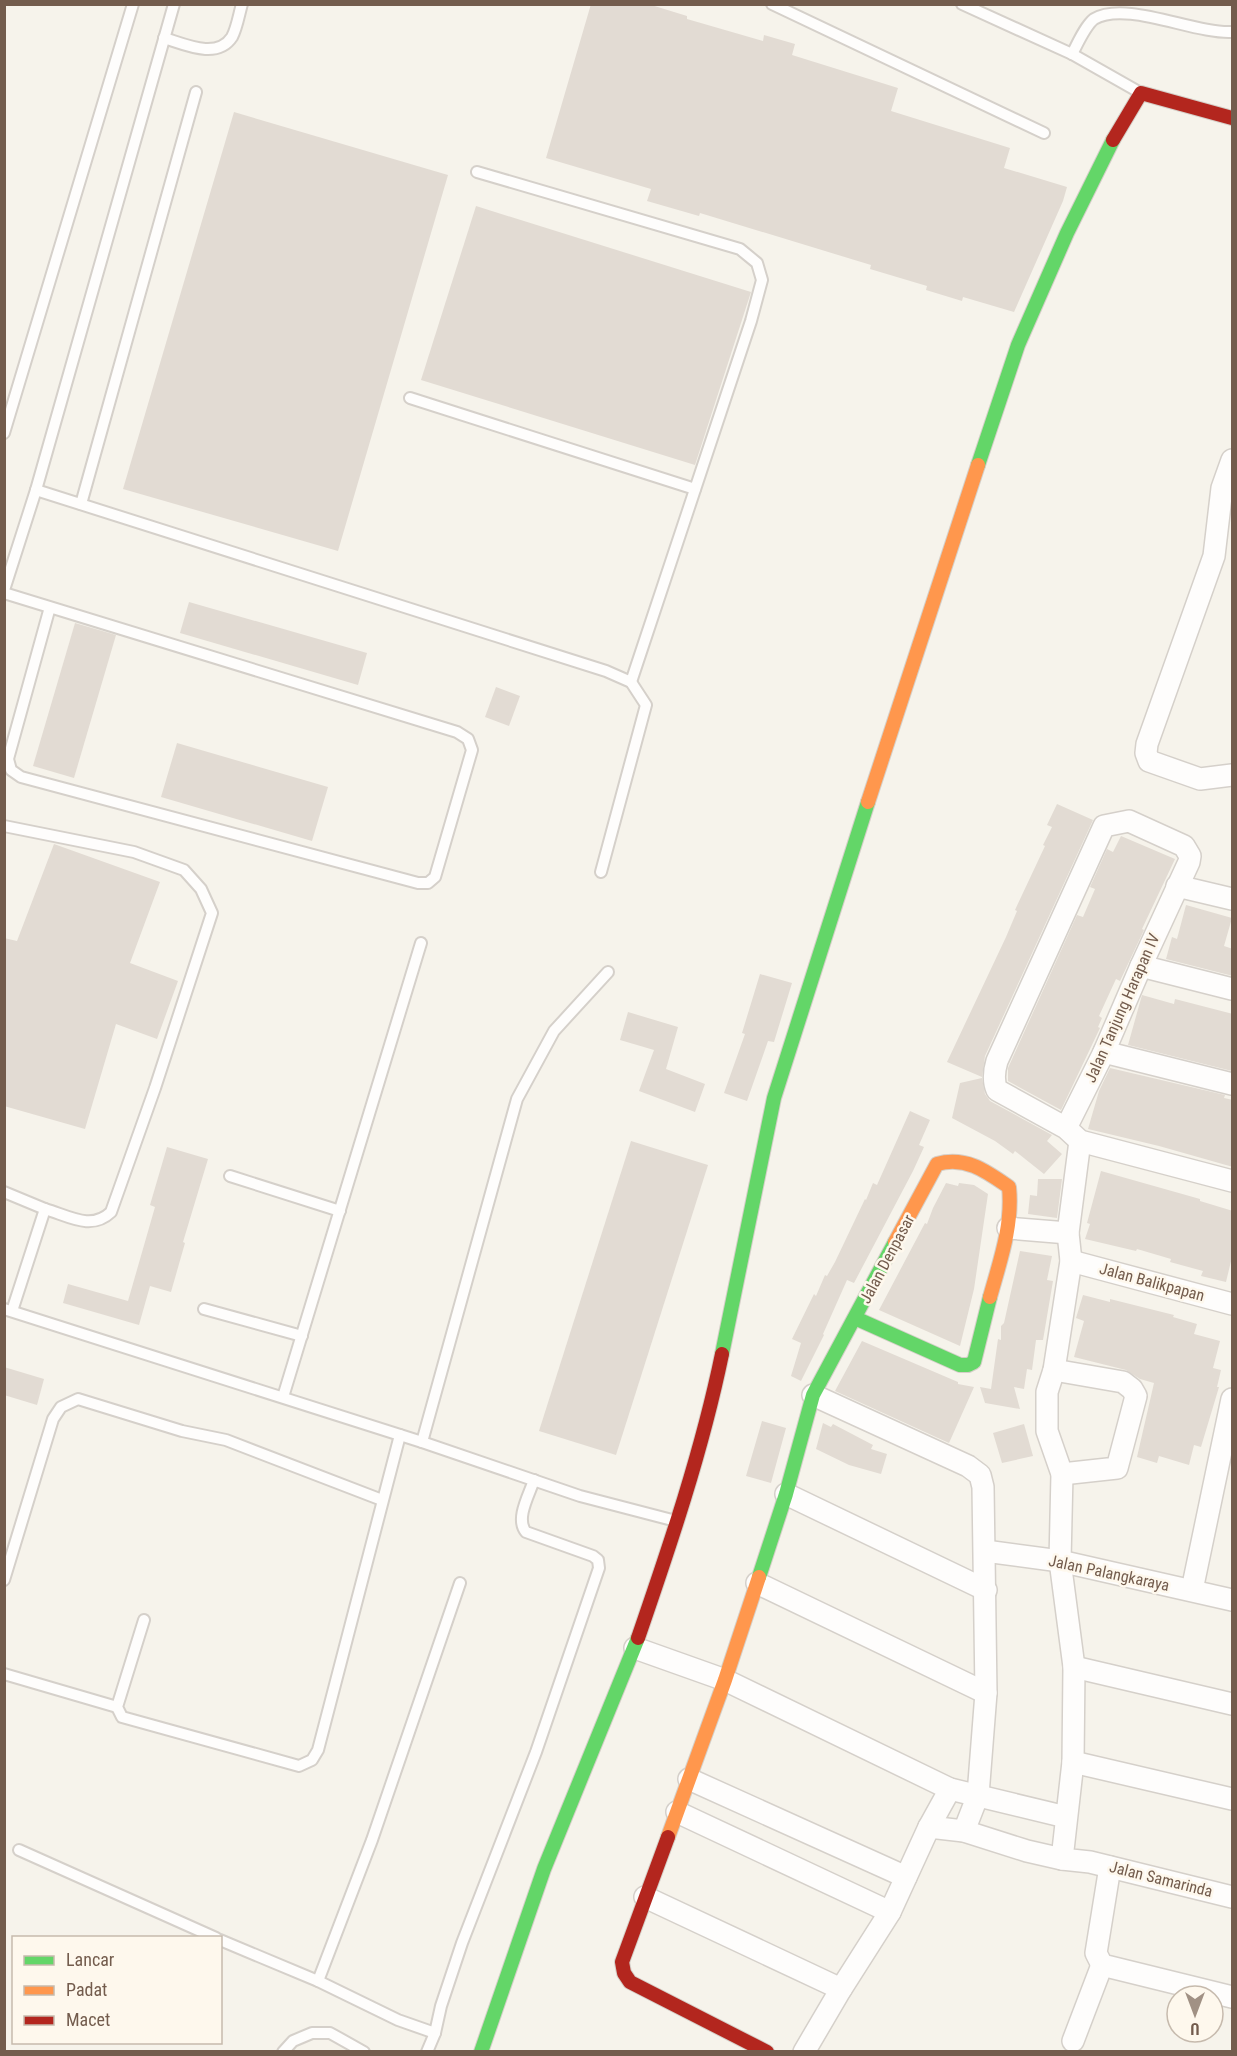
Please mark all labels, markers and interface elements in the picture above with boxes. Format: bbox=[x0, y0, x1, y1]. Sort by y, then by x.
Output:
street label: Jalan Tanjung Harapan IV bbox=[1081, 931, 1163, 1085]
street label: Jalan Denpasar bbox=[856, 1211, 918, 1307]
street label: Jalan Balikpapan bbox=[1097, 1259, 1207, 1305]
street label: Jalan Palangkaraya bbox=[1047, 1551, 1171, 1595]
street label: Jalan Samarinda bbox=[1107, 1857, 1215, 1901]
legend bbox=[12, 1936, 222, 2044]
text: Lancar bbox=[66, 1949, 115, 1970]
text: Padat bbox=[66, 1979, 107, 2000]
north arrow bbox=[1165, 1984, 1225, 2044]
text: Macet bbox=[66, 2009, 110, 2030]
text: U bbox=[1190, 2019, 1200, 2038]

